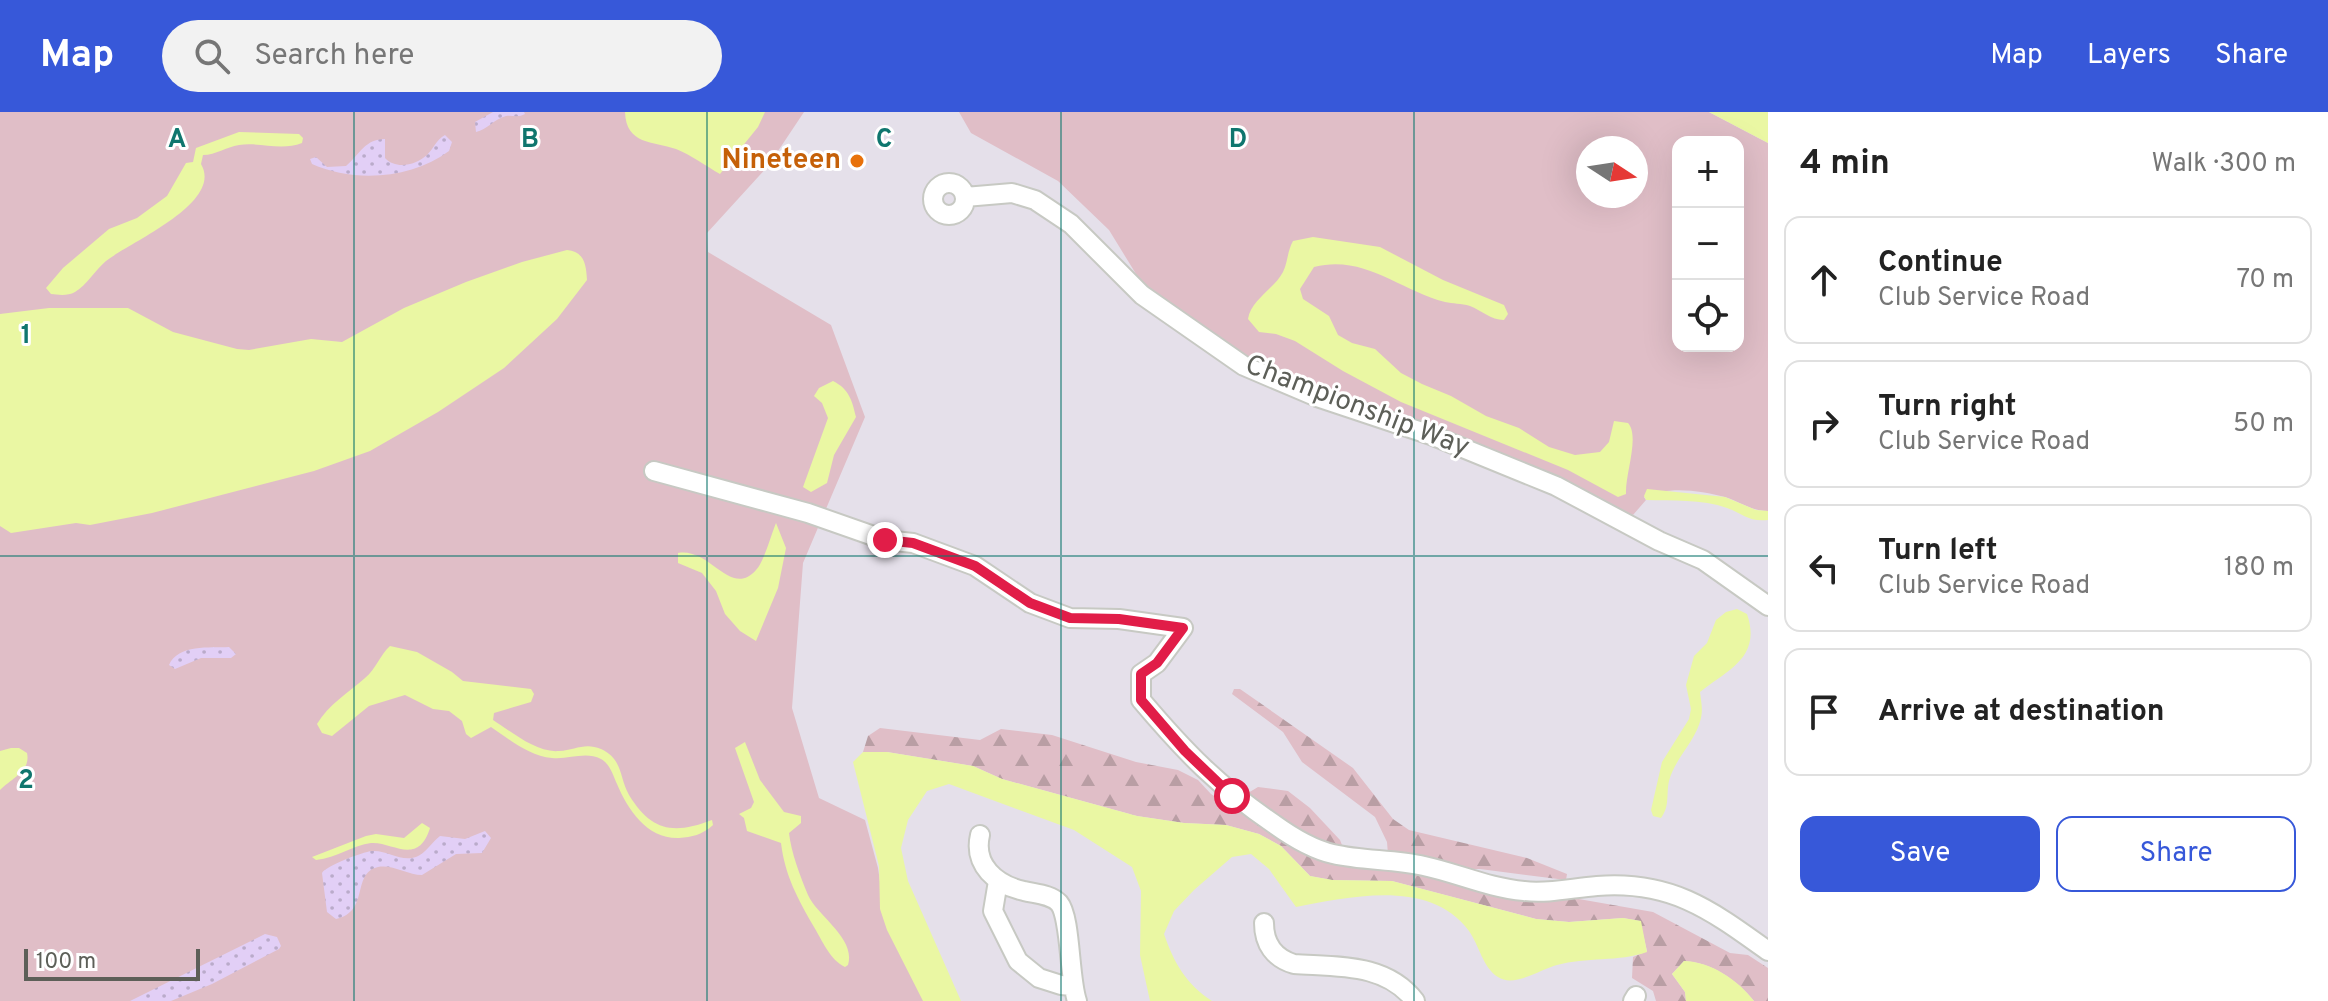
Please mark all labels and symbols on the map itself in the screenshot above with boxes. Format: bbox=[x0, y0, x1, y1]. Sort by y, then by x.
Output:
text: A bbox=[168, 124, 186, 157]
text: B bbox=[521, 124, 539, 157]
text: C bbox=[876, 124, 892, 157]
text: D bbox=[1229, 124, 1247, 157]
north arrow bbox=[1576, 136, 1648, 208]
place label: Nineteen bbox=[722, 143, 841, 179]
marker: Nineteen bbox=[848, 152, 866, 170]
text: 1 bbox=[21, 320, 31, 353]
street label: Championship Way bbox=[1240, 348, 1474, 466]
route end bbox=[867, 522, 903, 558]
text: 2 bbox=[18, 765, 34, 798]
route start bbox=[1214, 778, 1250, 814]
scale bar bbox=[24, 945, 200, 981]

